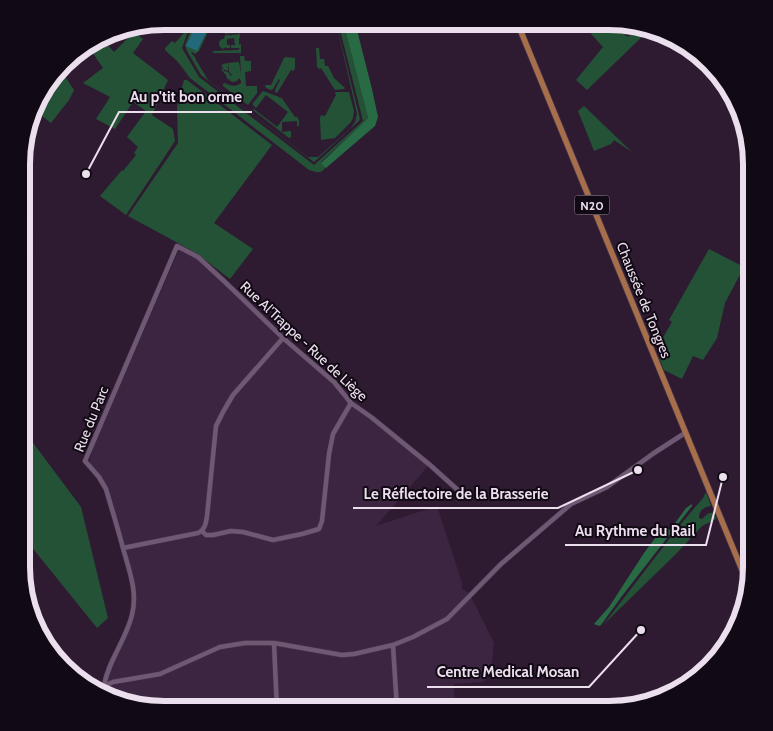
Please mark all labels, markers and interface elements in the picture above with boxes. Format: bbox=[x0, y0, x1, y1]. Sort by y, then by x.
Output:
callout: Au p'tit bon orme bbox=[119, 82, 252, 112]
text: Au p'tit bon orme bbox=[130, 88, 242, 106]
road number: N20 bbox=[574, 196, 610, 214]
street label: Chaussée de Tongres bbox=[613, 239, 676, 361]
street label: Rue Al'Trappe - Rue de Liège bbox=[237, 277, 371, 405]
street label: Rue du Parc bbox=[70, 383, 112, 455]
callout: Le Réflectoire de la Brasserie bbox=[353, 478, 558, 508]
text: Le Réflectoire de la Brasserie bbox=[364, 485, 549, 503]
callout: Au Rythme du Rail bbox=[565, 515, 706, 545]
text: Au Rythme du Rail bbox=[575, 522, 695, 540]
callout: Centre Medical Mosan bbox=[427, 657, 589, 687]
text: Centre Medical Mosan bbox=[437, 663, 579, 681]

